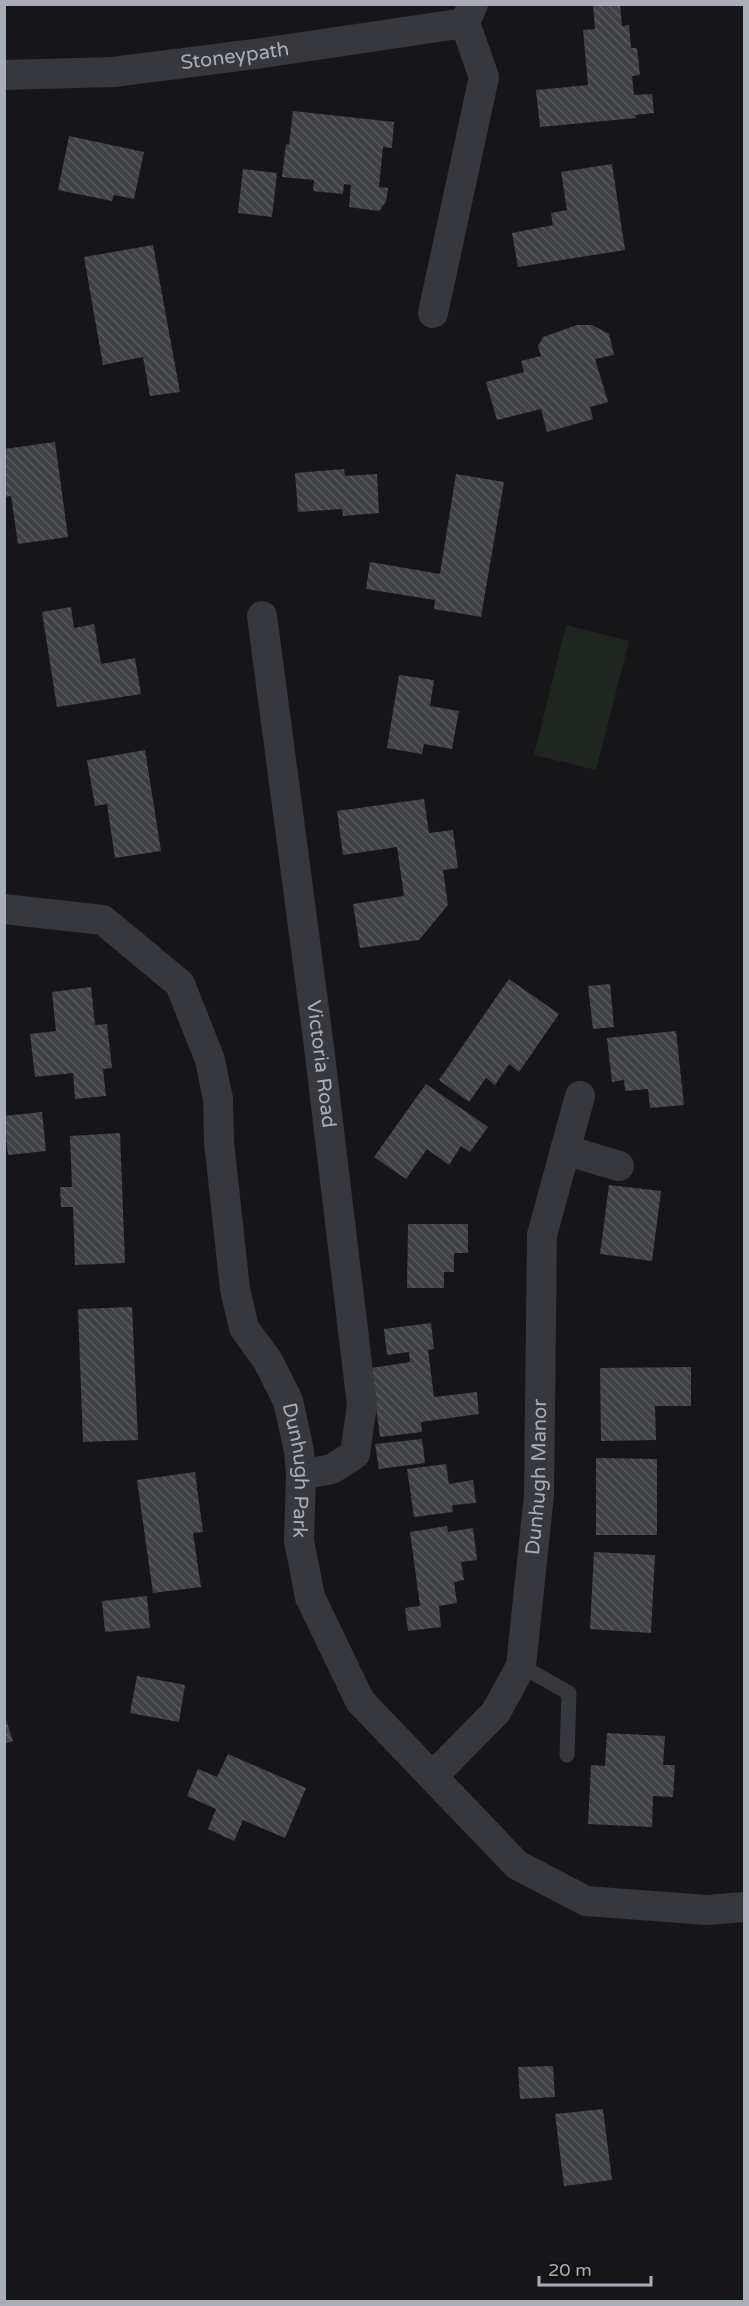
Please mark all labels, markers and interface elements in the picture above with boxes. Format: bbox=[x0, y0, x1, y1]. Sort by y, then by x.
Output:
street label: Stoneypath bbox=[179, 37, 291, 75]
street label: Victoria Road bbox=[301, 999, 341, 1129]
street label: Dunhugh Manor bbox=[521, 1399, 552, 1556]
street label: Dunhugh Park bbox=[277, 1401, 313, 1539]
scale bar bbox=[539, 2249, 652, 2287]
text: 20 m bbox=[548, 2259, 592, 2281]

